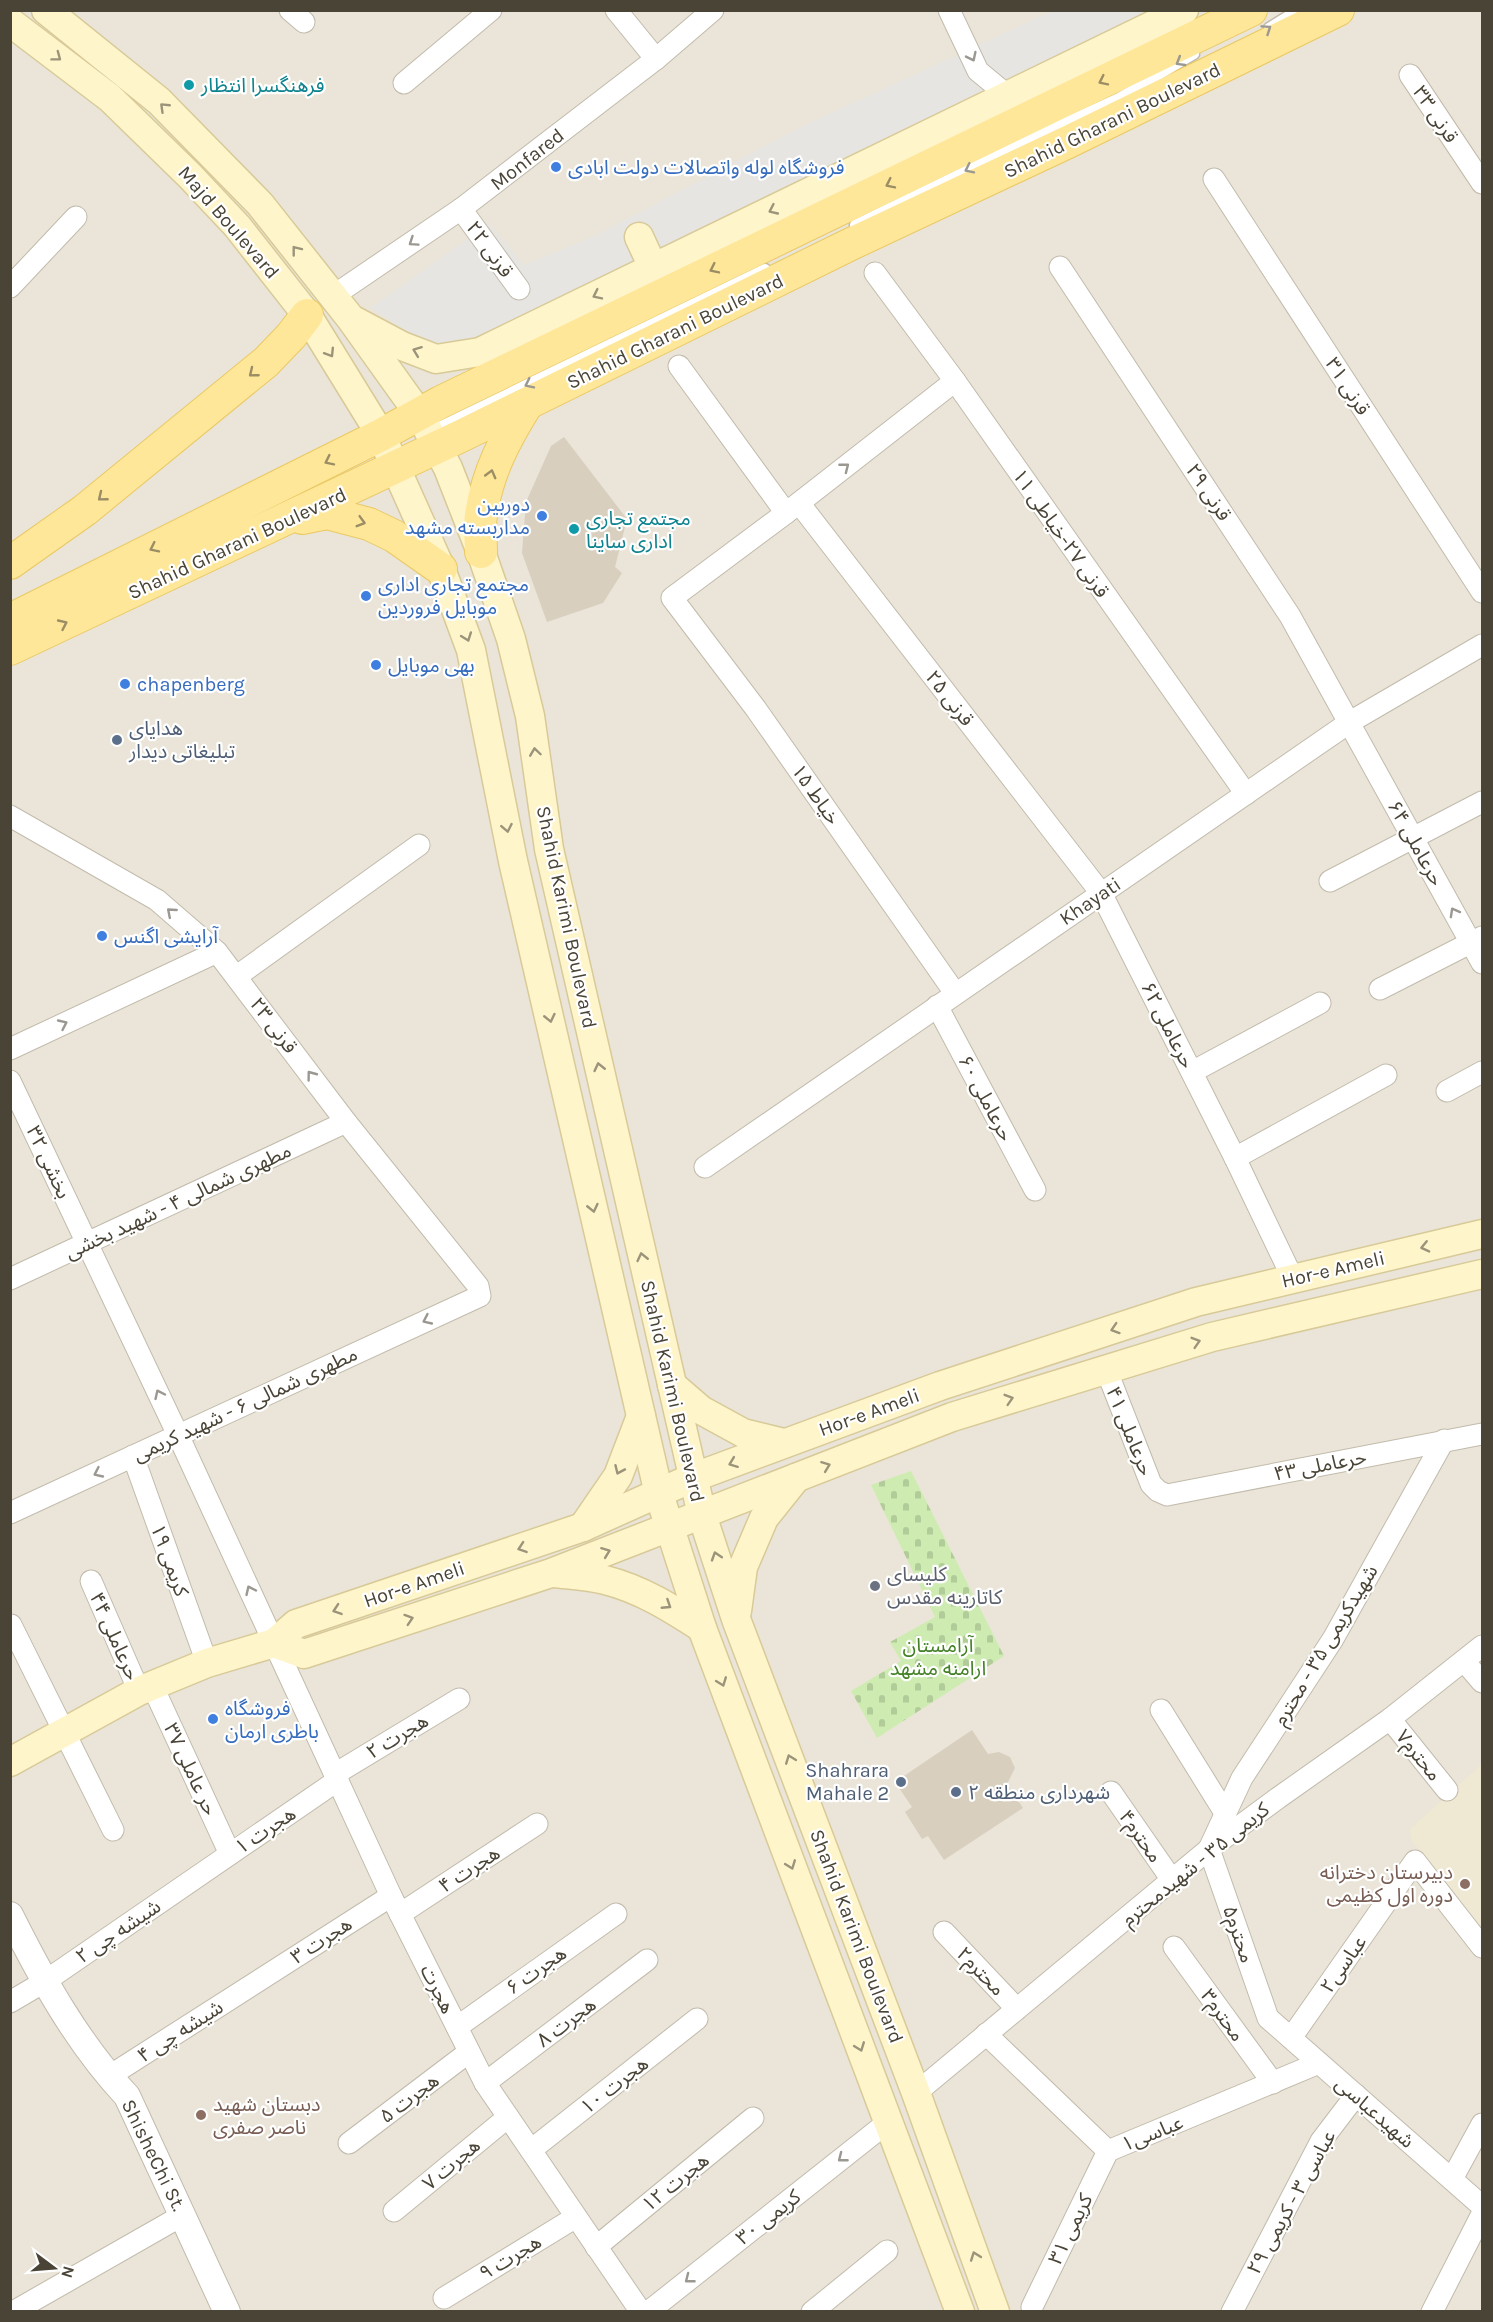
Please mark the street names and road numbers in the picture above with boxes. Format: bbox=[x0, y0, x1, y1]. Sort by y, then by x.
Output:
street label: Shahid Gharani Boulevard bbox=[1000, 58, 1224, 183]
street label: قرنی ۳۳ bbox=[1408, 81, 1463, 147]
street label: Monfared bbox=[486, 124, 569, 195]
street label: Majd Boulevard bbox=[173, 161, 284, 284]
street label: قرنی ۲۲ bbox=[461, 217, 518, 282]
street label: Shahid Gharani Boulevard bbox=[563, 269, 787, 394]
street label: قرنی ۳۱ bbox=[1321, 353, 1375, 419]
street label: قرنی ۲۹ bbox=[1181, 459, 1236, 525]
street label: قرنی ۲۷-خیاطی ۱۱ bbox=[1008, 464, 1114, 602]
street label: Shahid Gharani Boulevard bbox=[124, 483, 350, 604]
street label: قرنی ۲۵ bbox=[921, 666, 978, 731]
street label: خیاط ۱۵ bbox=[787, 760, 845, 829]
street label: حرعاملی ۶۴ bbox=[1383, 797, 1448, 890]
street label: Shahid Karimi Boulevard bbox=[532, 804, 601, 1031]
street label: Khayati bbox=[1055, 873, 1125, 930]
street label: حرعاملی ۶۲ bbox=[1136, 978, 1199, 1072]
street label: قرنی ۲۳ bbox=[245, 993, 302, 1058]
street label: حرعاملی ۶۰ bbox=[953, 1051, 1018, 1145]
street label: بخشی ۳۲ bbox=[22, 1122, 75, 1202]
street label: مطهری شمالی ۴ - شهید بخشی bbox=[61, 1139, 295, 1264]
street label: Hor-e Ameli bbox=[1279, 1246, 1387, 1293]
street label: Shahid Karimi Boulevard bbox=[636, 1278, 709, 1504]
street label: مطهری شمالی ۶ - شهید کریمی bbox=[129, 1342, 361, 1467]
street label: حرعاملی ۴۱ bbox=[1101, 1383, 1158, 1479]
street label: Hor-e Ameli bbox=[816, 1384, 923, 1441]
street label: حرعاملی ۴۳ bbox=[1272, 1445, 1368, 1486]
street label: کریمی ۱۹ bbox=[146, 1521, 193, 1600]
street label: Hor-e Ameli bbox=[361, 1556, 468, 1613]
street label: شهیدکریمی ۳۵ - محترم bbox=[1268, 1561, 1385, 1731]
street label: حرعاملی ۴۴ bbox=[85, 1589, 144, 1684]
street label: هجرت ۲ bbox=[362, 1709, 432, 1764]
street label: حر عاملی ۳۷ bbox=[159, 1719, 222, 1819]
street label: محترم۷ bbox=[1389, 1725, 1446, 1787]
street label: کریمی ۳۵ - شهیدمحترم bbox=[1117, 1797, 1276, 1933]
street label: هجرت ۱ bbox=[231, 1802, 300, 1859]
street label: محترم۴ bbox=[1112, 1806, 1167, 1869]
street label: Shahid Karimi Boulevard bbox=[805, 1826, 908, 2046]
street label: هجرت ۴ bbox=[434, 1841, 504, 1898]
street label: شیشه چی ۲ bbox=[72, 1895, 166, 1969]
street label: محترم۵ bbox=[1215, 1903, 1259, 1967]
street label: هجرت ۳ bbox=[286, 1912, 356, 1969]
street label: عباسی۲ bbox=[1315, 1931, 1371, 1997]
street label: هجرت ۶ bbox=[502, 1941, 571, 1999]
street label: محترم۲ bbox=[950, 1942, 1009, 2003]
street label: هجرت bbox=[416, 1961, 460, 2018]
street label: محترم۳ bbox=[1194, 1985, 1249, 2048]
street label: هجرت ۸ bbox=[532, 1993, 600, 2052]
street label: شیشه چی ۴ bbox=[133, 1995, 228, 2068]
street label: هجرت ۱۰ bbox=[576, 2052, 653, 2119]
street label: هجرت ۵ bbox=[375, 2069, 443, 2128]
street label: شهیدعباسی bbox=[1331, 2072, 1419, 2153]
street label: ShisheChi St. bbox=[117, 2096, 190, 2215]
street label: عباسی۱ bbox=[1118, 2111, 1186, 2156]
street label: عباسی ۳ - کریمی ۲۹ bbox=[1242, 2126, 1341, 2278]
street label: هجرت ۷ bbox=[418, 2134, 485, 2195]
street label: هجرت ۱۲ bbox=[637, 2148, 713, 2216]
street label: کریمی ۳۰ bbox=[731, 2185, 806, 2250]
street label: کریمی ۳۱ bbox=[1044, 2190, 1098, 2268]
street label: هجرت ۹ bbox=[475, 2230, 545, 2285]

